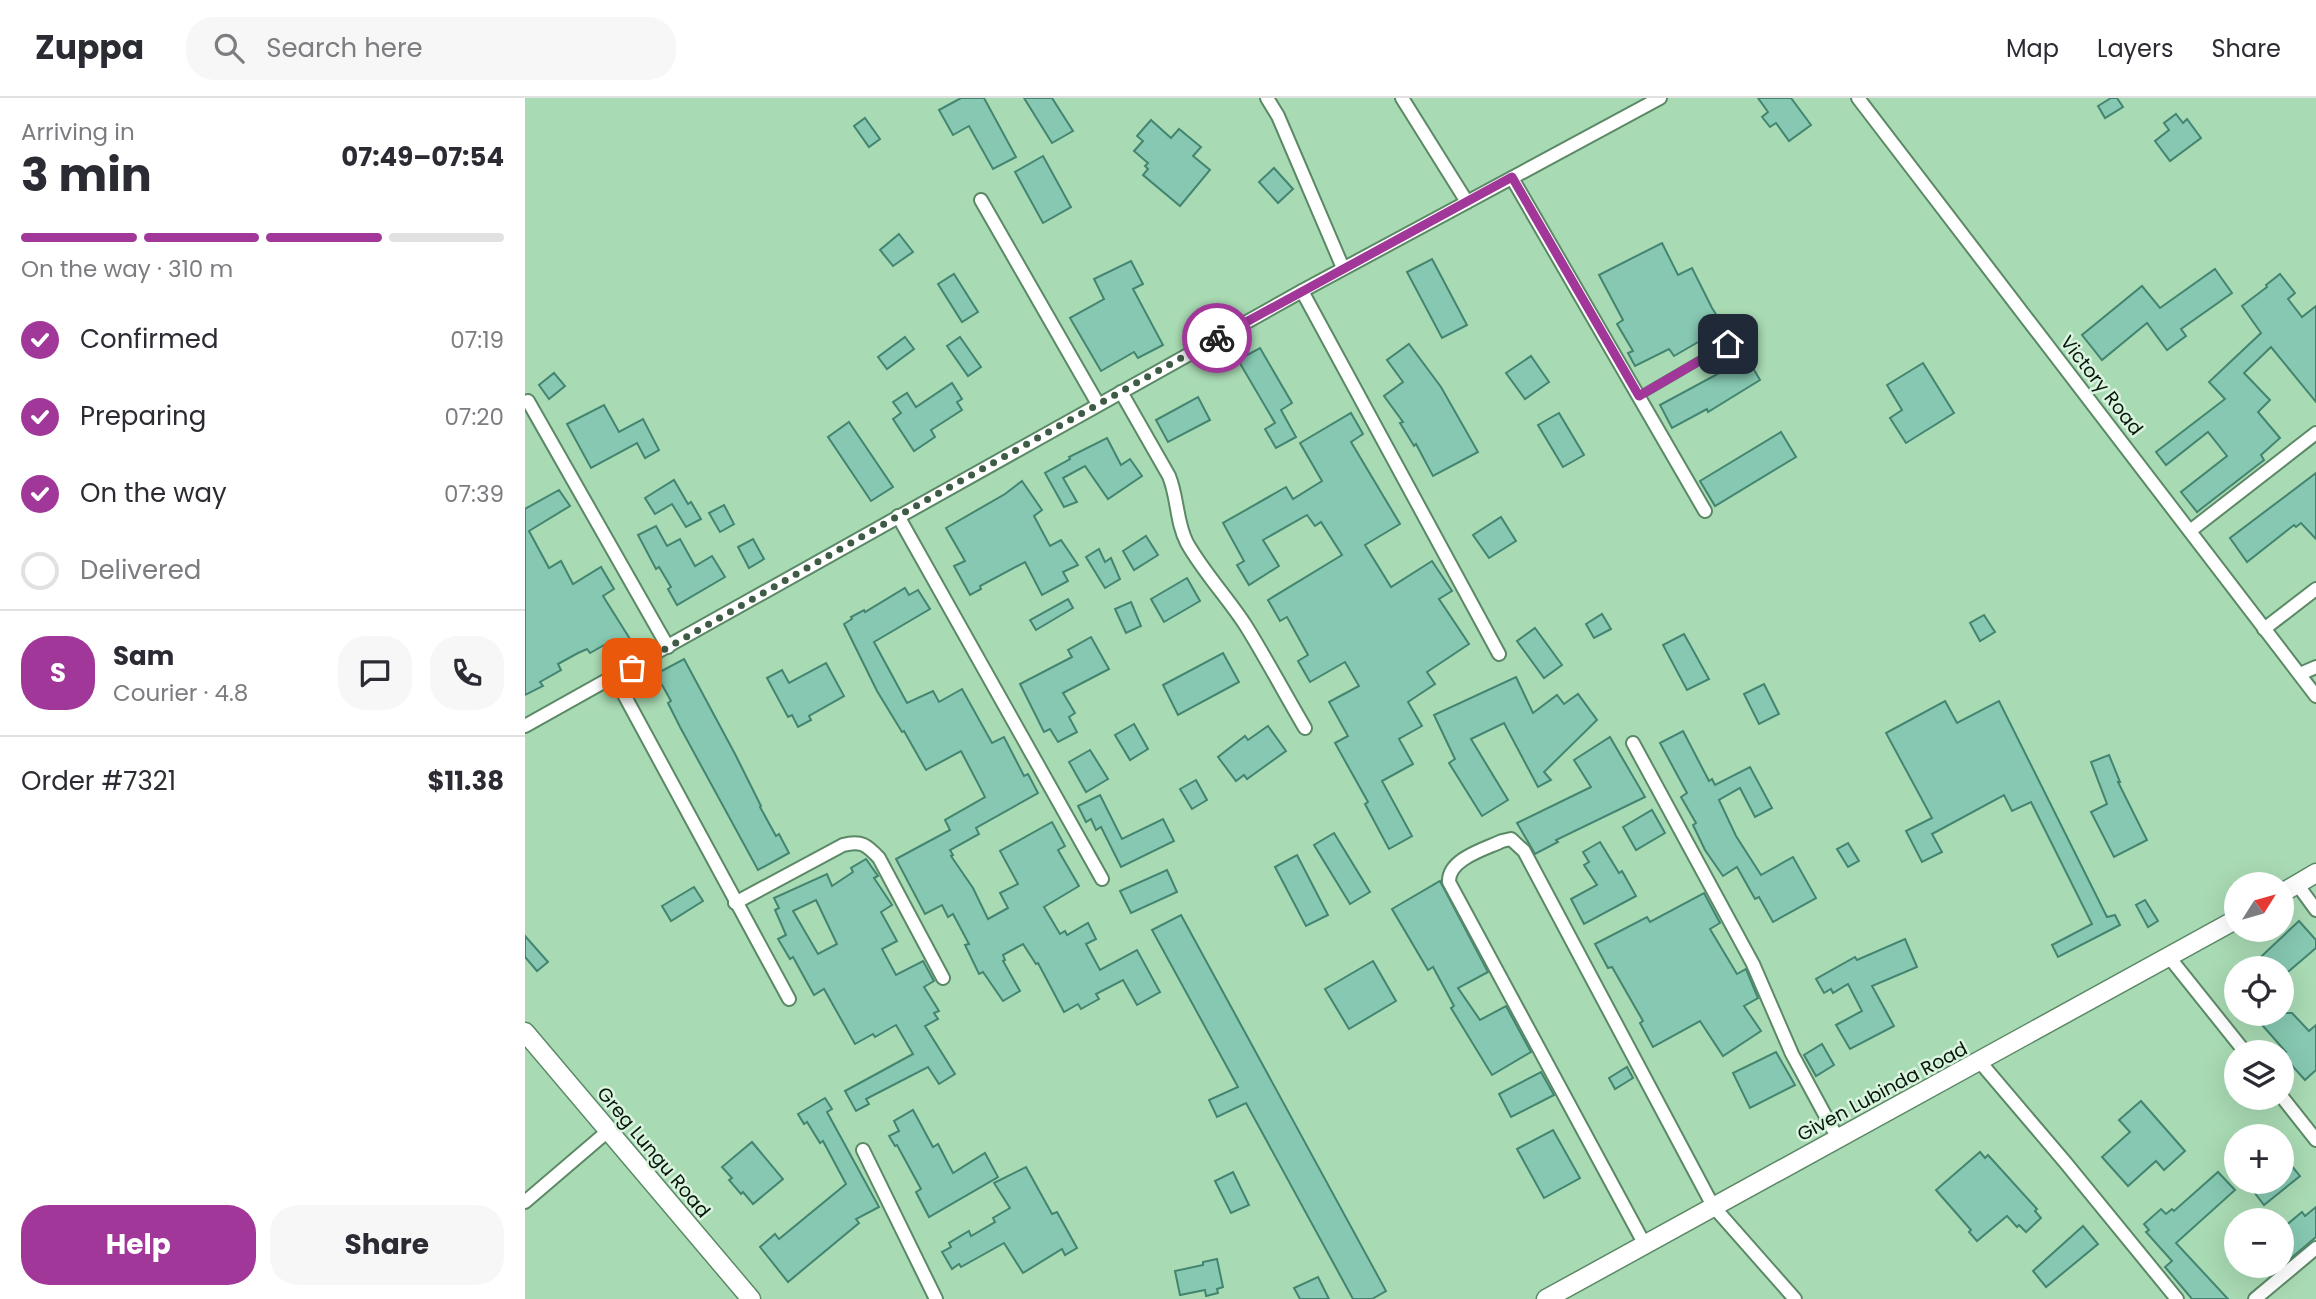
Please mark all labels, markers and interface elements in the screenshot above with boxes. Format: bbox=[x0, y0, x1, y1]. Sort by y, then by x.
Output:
search box bbox=[186, 17, 676, 80]
text: Zuppa bbox=[35, 24, 144, 71]
icon: search bbox=[210, 29, 248, 67]
text: Search here bbox=[266, 30, 423, 66]
text: Map bbox=[2006, 32, 2059, 65]
text: Layers bbox=[2097, 32, 2173, 65]
text: Share bbox=[2211, 32, 2281, 65]
text: Arriving in bbox=[21, 116, 135, 148]
text: 07:49–07:54 bbox=[341, 139, 504, 175]
text: 3 min bbox=[21, 143, 152, 207]
text: On the way · 310 m bbox=[21, 253, 233, 285]
courier bbox=[1182, 303, 1252, 373]
pin bbox=[1698, 314, 1758, 374]
icon: bike bbox=[1198, 319, 1236, 357]
icon: check bbox=[21, 321, 59, 359]
text: Confirmed bbox=[80, 321, 218, 357]
text: 07:19 bbox=[450, 324, 504, 356]
icon: home bbox=[1709, 325, 1747, 363]
street label: Victory Road bbox=[2054, 330, 2149, 441]
icon: check bbox=[21, 398, 59, 436]
text: Preparing bbox=[80, 398, 206, 434]
text: 07:20 bbox=[444, 401, 504, 433]
icon: check bbox=[21, 475, 59, 513]
text: On the way bbox=[80, 475, 227, 511]
text: 07:39 bbox=[444, 478, 504, 510]
text: Delivered bbox=[80, 552, 201, 588]
button: chat bbox=[338, 636, 412, 710]
button: phone bbox=[430, 636, 504, 710]
text: Sam bbox=[113, 638, 174, 674]
pin bbox=[602, 638, 662, 698]
icon: bag bbox=[613, 649, 651, 687]
text: S bbox=[50, 655, 66, 691]
text: Courier · 4.8 bbox=[113, 677, 248, 709]
text: Order #7321 bbox=[21, 763, 176, 799]
text: $11.38 bbox=[427, 763, 504, 799]
north arrow bbox=[2224, 872, 2294, 942]
map controls bbox=[2224, 872, 2294, 1278]
button: locate bbox=[2224, 956, 2294, 1026]
street label: Given Lubinda Road bbox=[1792, 1035, 1972, 1148]
button: layers bbox=[2224, 1040, 2294, 1110]
street label: Greg Lungu Road bbox=[591, 1081, 717, 1224]
button: + bbox=[2224, 1124, 2294, 1194]
button: Help bbox=[21, 1205, 256, 1285]
button: Share bbox=[270, 1205, 504, 1285]
button: − bbox=[2224, 1208, 2294, 1278]

